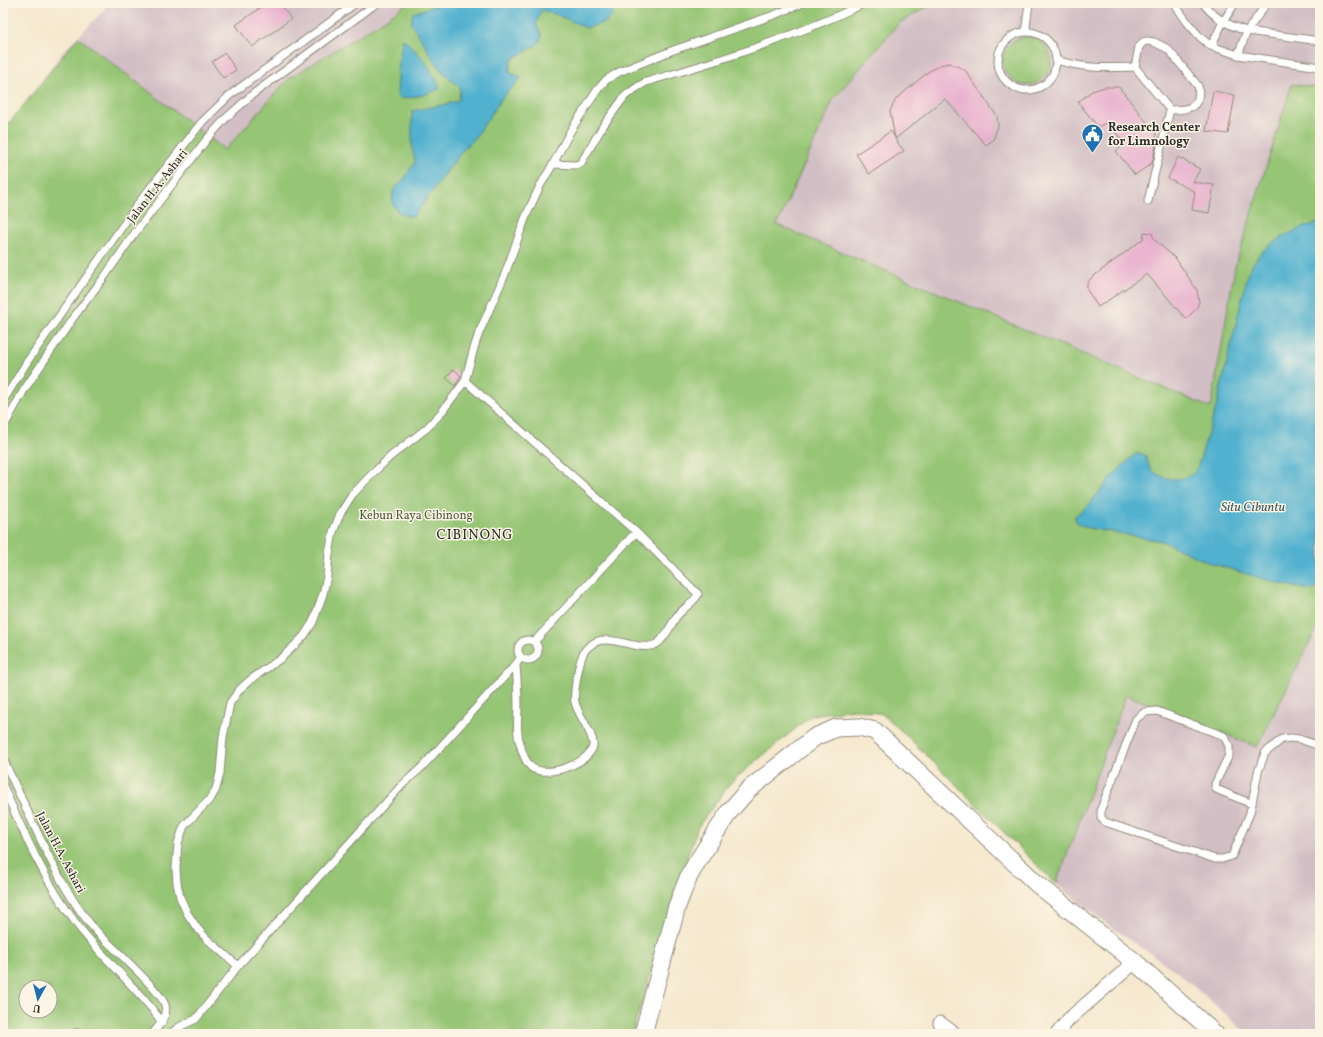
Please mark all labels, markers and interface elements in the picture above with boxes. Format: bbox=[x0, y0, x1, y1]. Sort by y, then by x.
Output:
place label: Research Center for Limnology bbox=[1108, 120, 1200, 150]
public building icon: Research Center for Limnology bbox=[1080, 121, 1106, 154]
street label: Jalan H.A. Ashari bbox=[124, 146, 192, 227]
water label: Situ Cibuntu bbox=[1221, 499, 1285, 517]
park label: Kebun Raya Cibinong bbox=[359, 508, 473, 524]
district label: CIBINONG bbox=[436, 526, 514, 545]
street label: Jalan H.A. Ashari bbox=[32, 809, 88, 896]
north arrow bbox=[18, 979, 58, 1019]
text: U bbox=[32, 999, 42, 1015]

